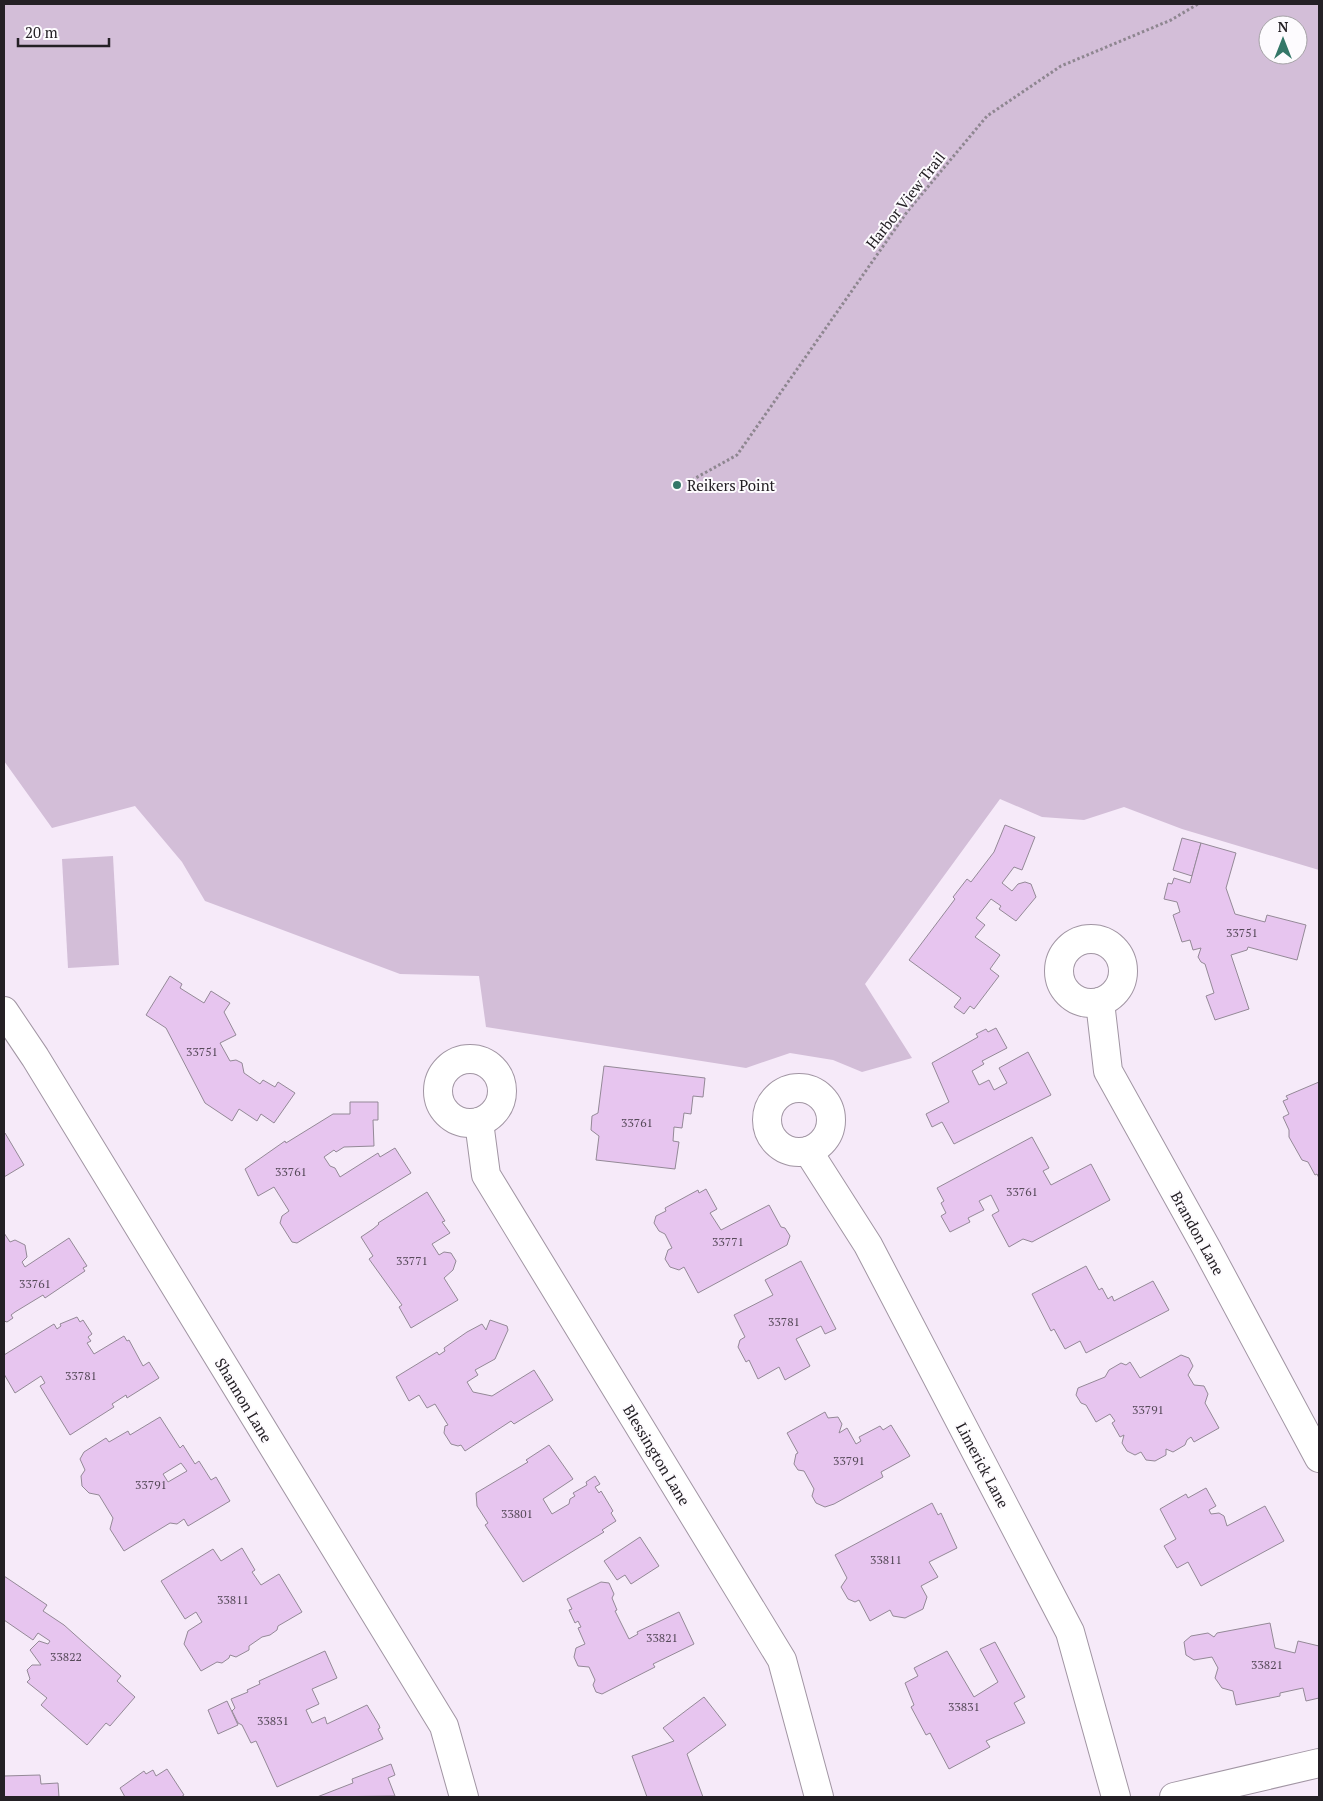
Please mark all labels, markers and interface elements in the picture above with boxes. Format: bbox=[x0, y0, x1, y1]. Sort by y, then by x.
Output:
scale bar bbox=[18, 15, 109, 47]
north arrow bbox=[1258, 15, 1308, 65]
text: N bbox=[1278, 17, 1289, 36]
text: 20 m bbox=[25, 22, 58, 42]
street label: Harbor View Trail bbox=[861, 147, 949, 253]
place label: Reikers Point bbox=[687, 475, 776, 495]
marker: Reikers Point bbox=[671, 479, 683, 491]
house number: 33751 bbox=[1226, 925, 1258, 940]
house number: 33751 bbox=[186, 1044, 218, 1059]
house number: 33761 bbox=[621, 1115, 653, 1130]
house number: 33761 bbox=[275, 1164, 307, 1179]
house number: 33761 bbox=[1006, 1184, 1038, 1199]
street label: Brandon Lane bbox=[1167, 1188, 1229, 1278]
house number: 33771 bbox=[712, 1234, 744, 1249]
house number: 33771 bbox=[396, 1253, 428, 1268]
house number: 33761 bbox=[19, 1276, 51, 1291]
house number: 33781 bbox=[768, 1314, 800, 1329]
street label: Shannon Lane bbox=[211, 1354, 277, 1446]
house number: 33781 bbox=[65, 1368, 97, 1383]
street label: Blessington Lane bbox=[619, 1401, 695, 1509]
house number: 33791 bbox=[1132, 1402, 1164, 1417]
street label: Limerick Lane bbox=[952, 1419, 1014, 1511]
house number: 33791 bbox=[833, 1453, 865, 1468]
house number: 33791 bbox=[135, 1477, 167, 1492]
house number: 33801 bbox=[501, 1506, 533, 1521]
house number: 33811 bbox=[870, 1552, 902, 1567]
house number: 33811 bbox=[217, 1592, 249, 1607]
house number: 33821 bbox=[646, 1630, 678, 1645]
house number: 33822 bbox=[50, 1649, 82, 1664]
house number: 33821 bbox=[1251, 1657, 1283, 1672]
house number: 33831 bbox=[948, 1699, 980, 1714]
house number: 33831 bbox=[257, 1713, 289, 1728]

